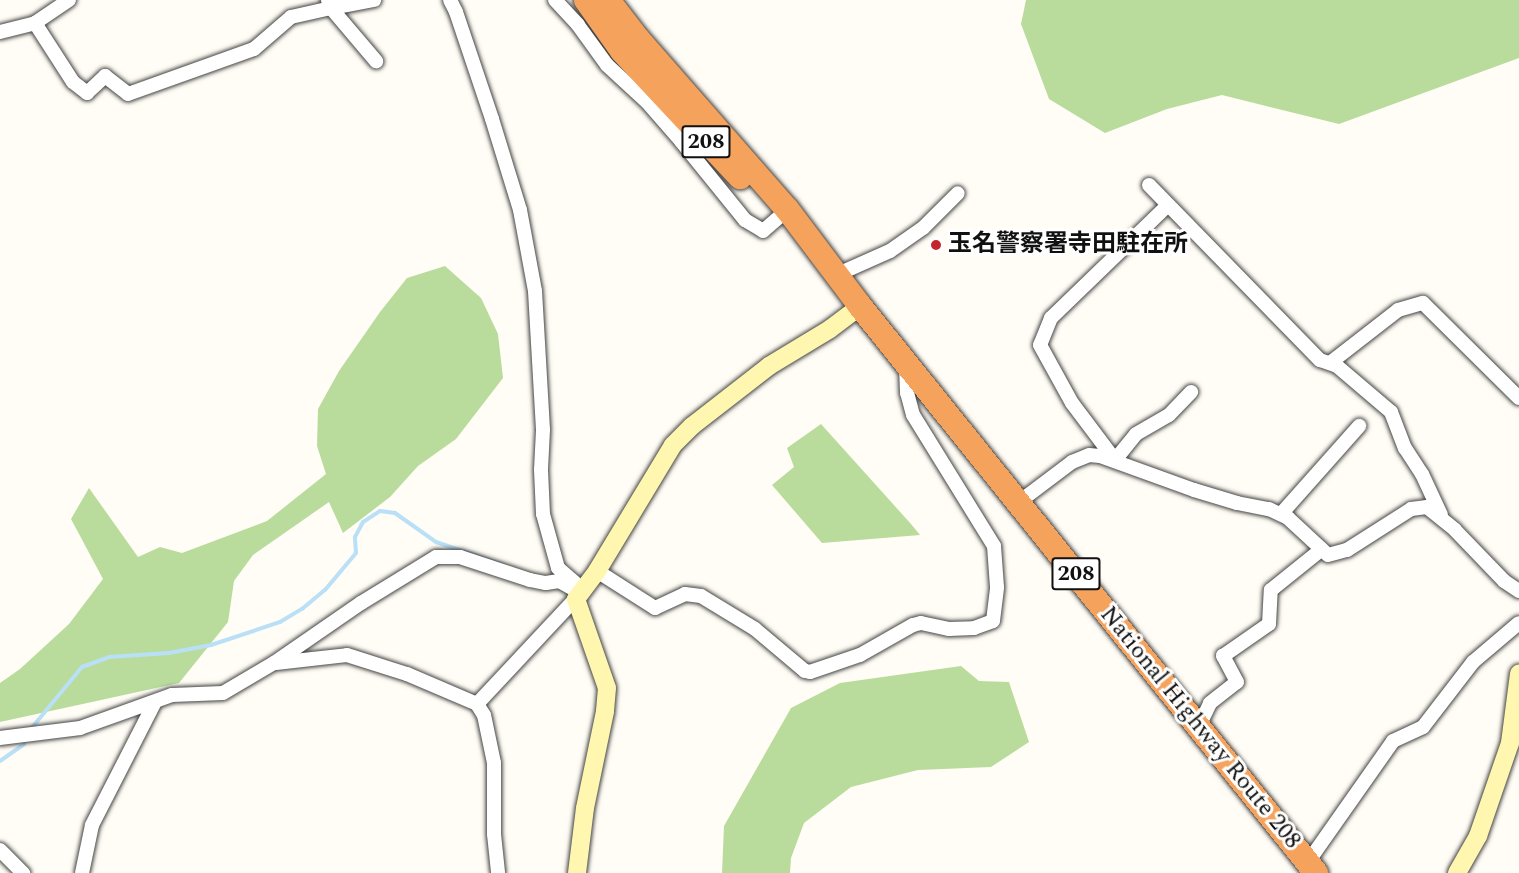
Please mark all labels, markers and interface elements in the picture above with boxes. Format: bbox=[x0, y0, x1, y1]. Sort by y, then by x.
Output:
road number: 208 bbox=[680, 123, 732, 161]
place label: 玉名警察署寺田駐在所 bbox=[948, 231, 1188, 259]
marker: 玉名警察署寺田駐在所 bbox=[929, 238, 943, 252]
road number: 208 bbox=[1050, 555, 1102, 593]
street label: National Highway Route 208 bbox=[1093, 601, 1307, 855]

